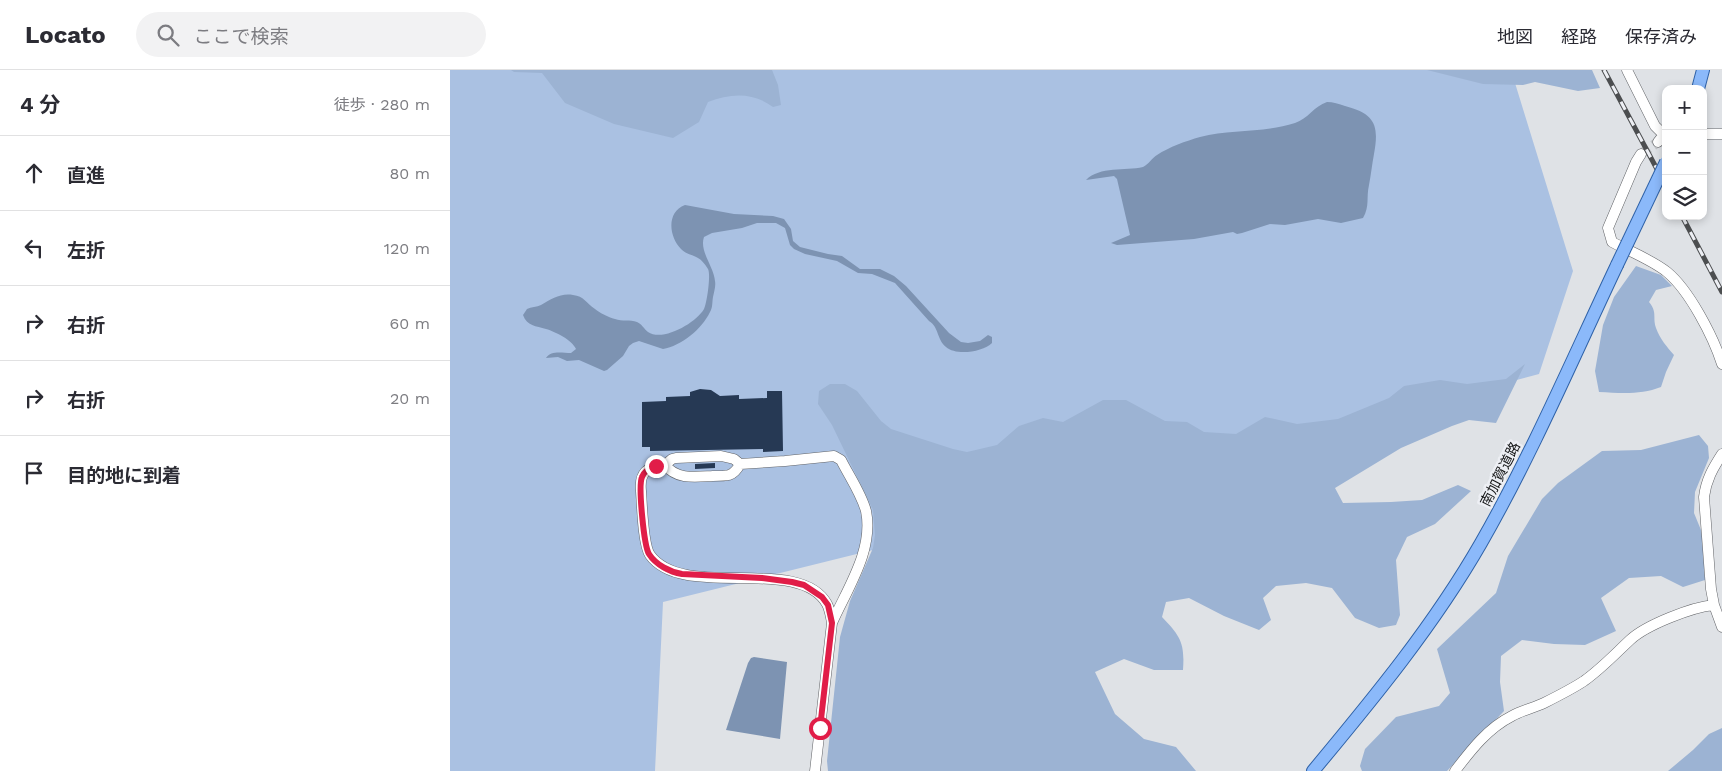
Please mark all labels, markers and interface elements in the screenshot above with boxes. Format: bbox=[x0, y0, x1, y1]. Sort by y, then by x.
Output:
search box bbox=[136, 12, 486, 57]
text: Locato bbox=[25, 21, 106, 49]
icon: search bbox=[154, 21, 182, 49]
text: ここで検索 bbox=[194, 25, 289, 48]
text: 地図 bbox=[1497, 26, 1533, 47]
text: 経路 bbox=[1561, 26, 1597, 47]
text: 保存済み bbox=[1625, 26, 1697, 47]
map controls bbox=[1662, 85, 1707, 220]
button: + bbox=[1662, 85, 1707, 130]
text: 4 分 bbox=[20, 92, 61, 117]
text: 徒歩 · 280 m bbox=[334, 95, 430, 114]
button: − bbox=[1662, 130, 1707, 175]
icon: ahead bbox=[20, 159, 48, 187]
text: 直進 bbox=[67, 164, 105, 187]
text: 80 m bbox=[389, 164, 430, 183]
button: layers bbox=[1662, 175, 1707, 220]
icon: left bbox=[20, 234, 48, 262]
text: 左折 bbox=[67, 239, 105, 262]
text: 120 m bbox=[384, 239, 430, 258]
icon: right bbox=[20, 309, 48, 337]
text: 右折 bbox=[67, 314, 105, 337]
text: 60 m bbox=[390, 314, 430, 333]
icon: right bbox=[20, 384, 48, 412]
text: 右折 bbox=[67, 389, 105, 412]
text: 20 m bbox=[390, 389, 430, 408]
street label: 南加賀道路 bbox=[1477, 439, 1523, 509]
route end bbox=[645, 455, 668, 478]
icon: arrive bbox=[20, 459, 48, 487]
text: 目的地に到着 bbox=[67, 464, 181, 487]
route start bbox=[809, 717, 832, 740]

